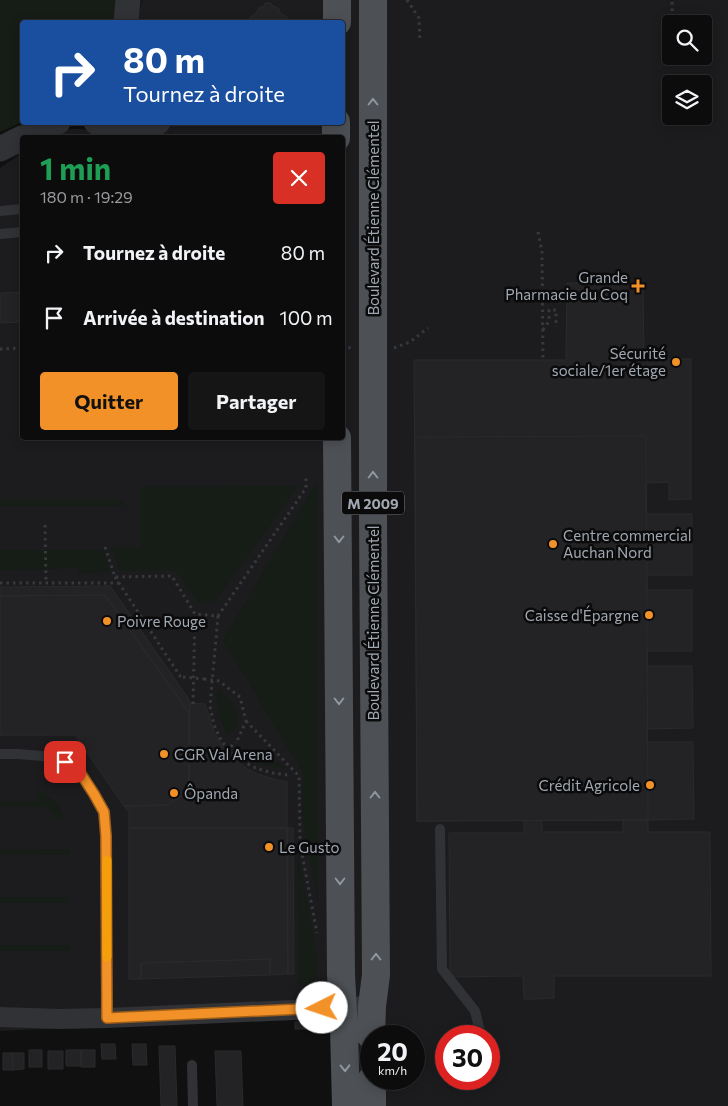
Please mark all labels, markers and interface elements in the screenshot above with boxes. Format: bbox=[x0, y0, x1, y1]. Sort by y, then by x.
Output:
map controls bbox=[662, 15, 712, 125]
button: search bbox=[662, 15, 712, 65]
text: 80 m bbox=[123, 37, 205, 80]
icon: right bbox=[40, 40, 105, 105]
button: layers bbox=[662, 75, 712, 125]
text: Tournez à droite bbox=[123, 80, 285, 107]
one-way arrow bbox=[368, 98, 378, 106]
street label: Boulevard Étienne Clémentel bbox=[363, 120, 382, 316]
text: 1 min bbox=[40, 149, 111, 186]
button: close bbox=[273, 152, 325, 204]
text: 180 m · 19:29 bbox=[40, 187, 133, 206]
icon: right bbox=[40, 239, 68, 267]
text: Tournez à droite bbox=[83, 241, 225, 264]
text: 80 m bbox=[281, 241, 325, 264]
place label: Grande Pharmacie du Coq bbox=[505, 268, 628, 303]
marker: Grande Pharmacie du Coq bbox=[632, 280, 644, 292]
icon: arrive bbox=[40, 304, 68, 332]
text: Arrivée à destination bbox=[83, 306, 265, 329]
text: 100 m bbox=[280, 306, 333, 329]
place label: Sécurité sociale/1er étage bbox=[552, 344, 666, 379]
marker: Sécurité sociale/1er étage bbox=[670, 356, 682, 368]
button: Quitter bbox=[40, 372, 178, 430]
button: Partager bbox=[188, 372, 325, 430]
one-way arrow bbox=[368, 471, 378, 478]
road number: M 2009 bbox=[342, 492, 404, 514]
street label: Boulevard Étienne Clémentel bbox=[363, 525, 382, 721]
place label: Centre commercial Auchan Nord bbox=[563, 526, 692, 561]
one-way arrow bbox=[333, 535, 344, 543]
marker: Centre commercial Auchan Nord bbox=[547, 538, 559, 550]
place label: Caisse d'Épargne bbox=[525, 605, 639, 624]
marker: Caisse d'Épargne bbox=[643, 609, 655, 621]
place label: Poivre Rouge bbox=[117, 612, 206, 630]
marker: Poivre Rouge bbox=[101, 615, 113, 627]
one-way arrow bbox=[334, 698, 344, 705]
pin bbox=[44, 741, 86, 783]
place label: CGR Val Arena bbox=[174, 745, 273, 763]
icon: arrive bbox=[51, 748, 79, 776]
marker: CGR Val Arena bbox=[158, 748, 170, 760]
place label: Crédit Agricole bbox=[538, 776, 640, 794]
marker: Crédit Agricole bbox=[644, 779, 656, 791]
place label: Ôpanda bbox=[184, 783, 238, 802]
marker: Ôpanda bbox=[168, 787, 180, 799]
one-way arrow bbox=[370, 791, 380, 798]
place label: Le Gusto bbox=[279, 838, 340, 856]
marker: Le Gusto bbox=[263, 841, 275, 853]
one-way arrow bbox=[335, 878, 345, 885]
one-way arrow bbox=[371, 953, 381, 961]
position arrow bbox=[295, 981, 347, 1033]
speed limit sign: 30 bbox=[435, 1025, 500, 1090]
text: 20 bbox=[377, 1036, 408, 1066]
text: km/h bbox=[378, 1063, 407, 1077]
one-way arrow bbox=[340, 1064, 350, 1072]

